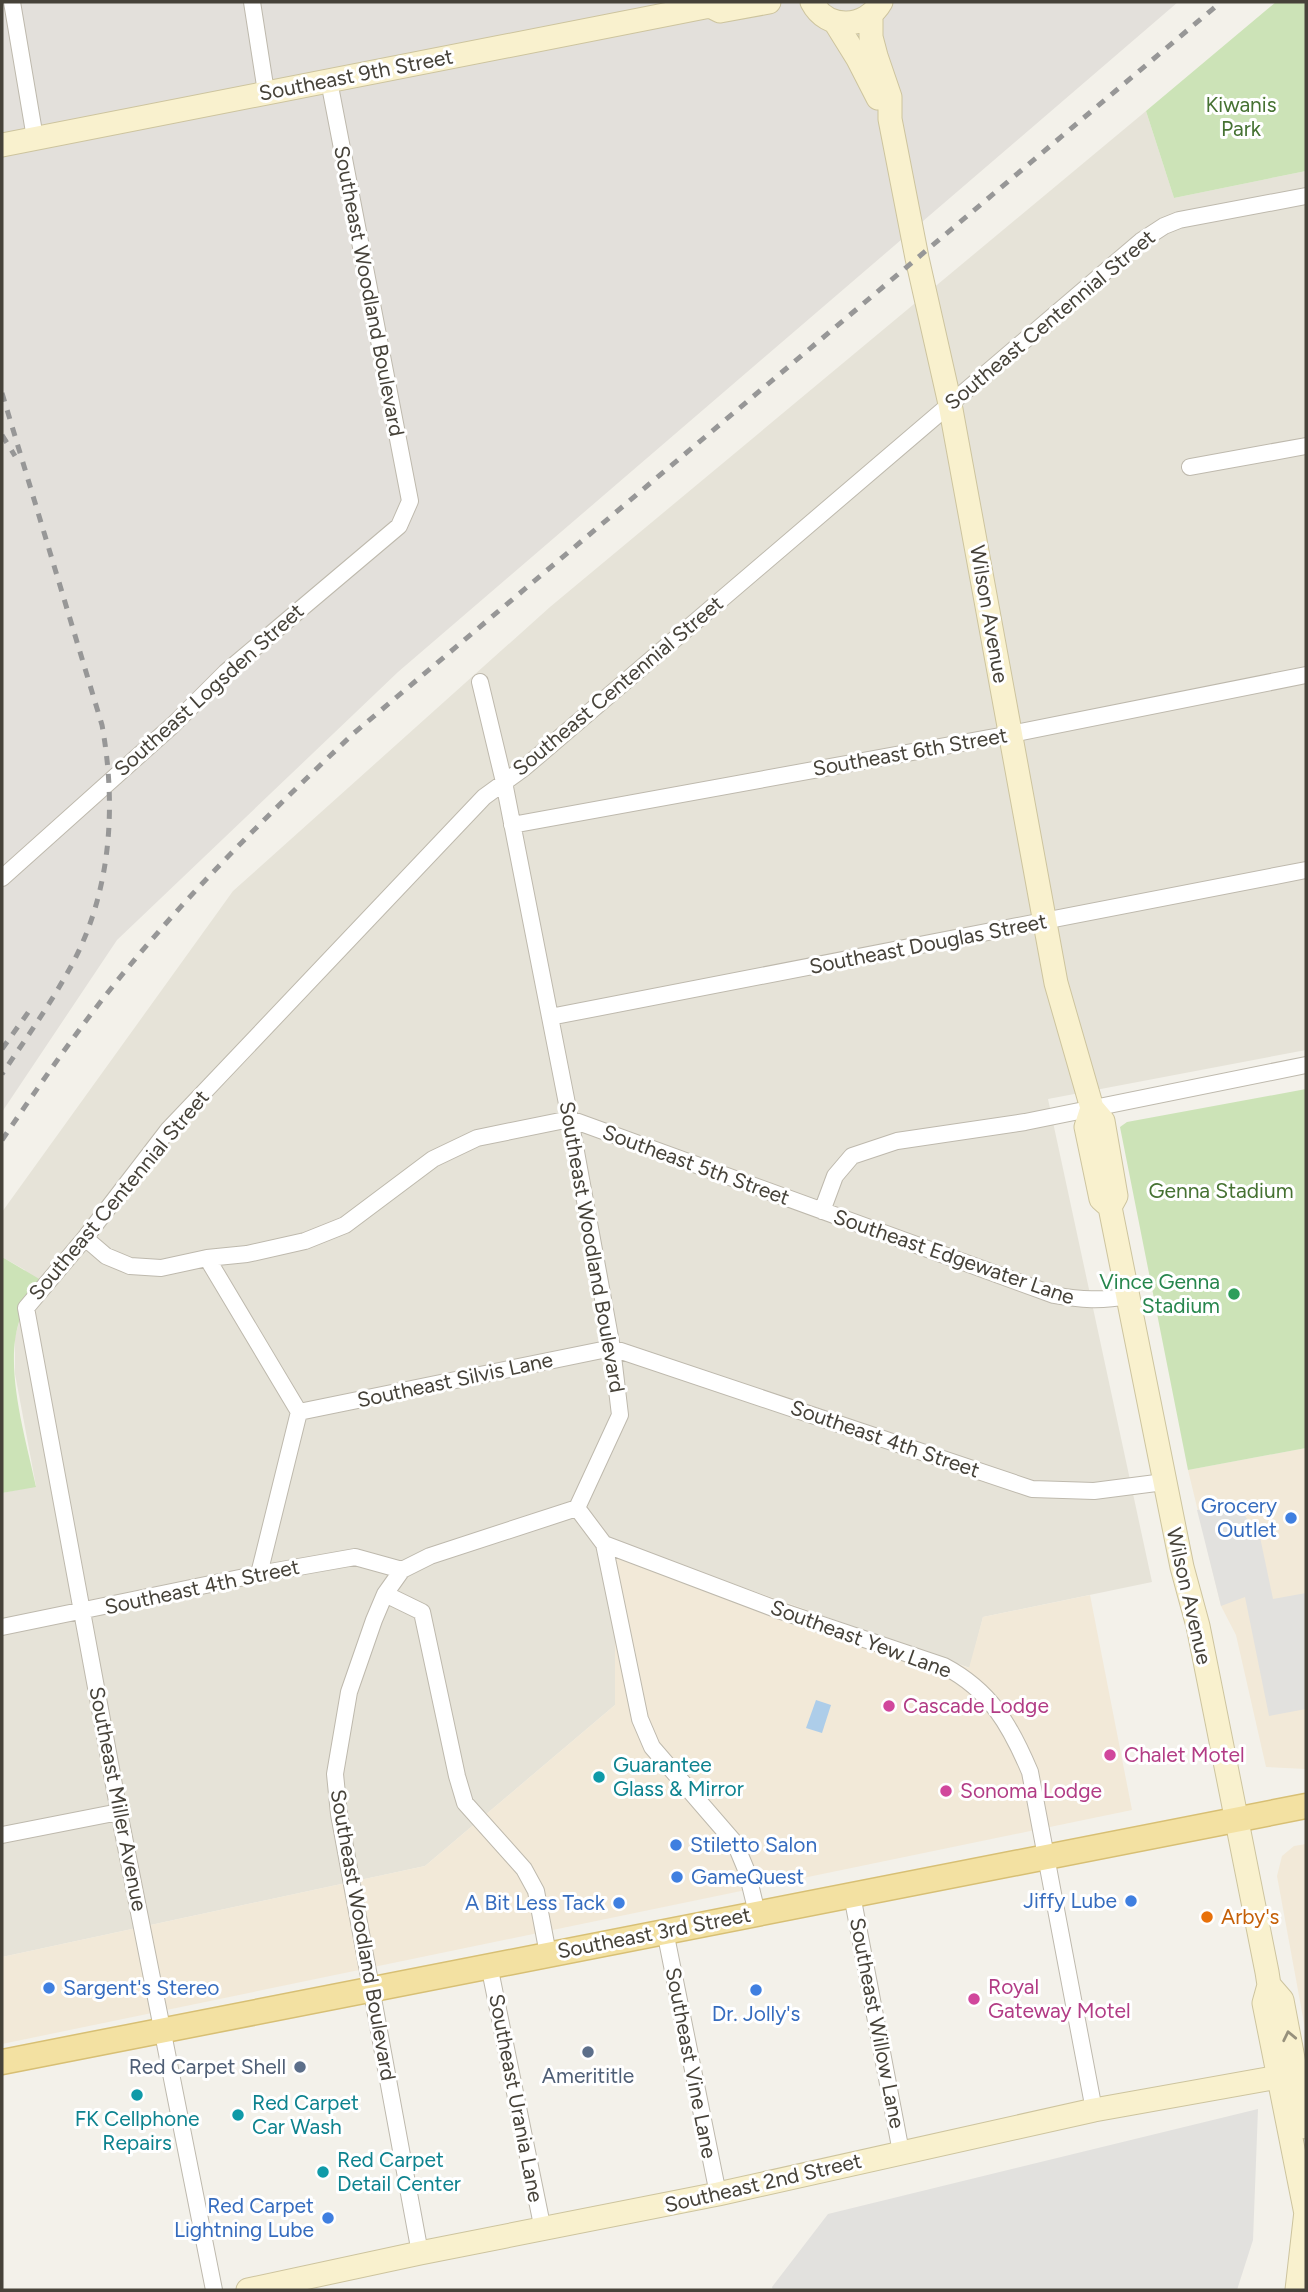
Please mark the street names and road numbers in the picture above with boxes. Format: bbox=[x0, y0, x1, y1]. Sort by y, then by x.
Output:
street label: Southeast 9th Street bbox=[257, 43, 455, 106]
street label: Southeast Woodland Boulevard bbox=[329, 144, 410, 438]
street label: Southeast Centennial Street bbox=[939, 224, 1160, 415]
street label: Wilson Avenue bbox=[965, 543, 1014, 685]
street label: Southeast Centennial Street bbox=[507, 590, 728, 781]
street label: Southeast Logsden Street bbox=[109, 598, 309, 781]
street label: Southeast 6th Street bbox=[811, 722, 1009, 781]
street label: Southeast Douglas Street bbox=[807, 908, 1049, 979]
street label: Southeast Centennial Street bbox=[23, 1084, 214, 1305]
street label: Southeast Woodland Boulevard bbox=[555, 1099, 630, 1395]
street label: Southeast 5th Street bbox=[599, 1119, 793, 1210]
street label: Southeast Edgewater Lane bbox=[830, 1203, 1078, 1310]
street label: Southeast Silvis Lane bbox=[355, 1347, 555, 1412]
street label: Southeast 4th Street bbox=[787, 1394, 983, 1483]
street label: Wilson Avenue bbox=[1162, 1525, 1217, 1667]
street label: Southeast 4th Street bbox=[102, 1554, 301, 1619]
street label: Southeast Yew Lane bbox=[767, 1594, 955, 1683]
street label: Southeast Miller Avenue bbox=[84, 1685, 153, 1913]
street label: Southeast Woodland Boulevard bbox=[326, 1787, 401, 2083]
street label: Southeast 3rd Street bbox=[555, 1901, 753, 1964]
street label: Southeast Willow Lane bbox=[845, 1915, 910, 2130]
street label: Southeast Vine Lane bbox=[661, 1965, 722, 2161]
street label: Southeast Urania Lane bbox=[484, 1992, 549, 2204]
street label: Southeast 2nd Street bbox=[662, 2148, 864, 2217]

